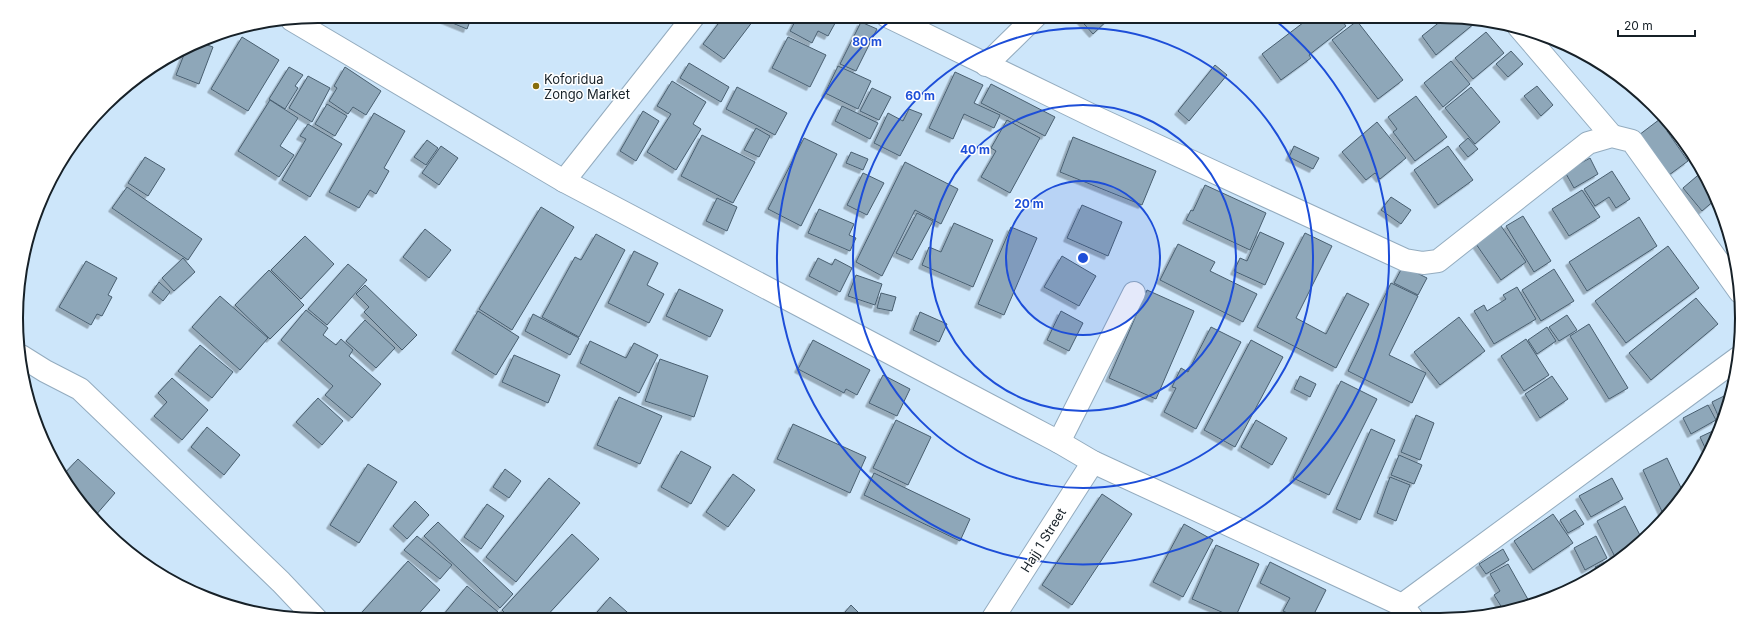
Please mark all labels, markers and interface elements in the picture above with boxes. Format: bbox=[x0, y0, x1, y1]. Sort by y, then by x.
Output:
scale bar bbox=[1618, 12, 1695, 38]
text: 20 m bbox=[1624, 18, 1653, 33]
text: 80 m bbox=[852, 34, 882, 49]
place label: Koforidua Zongo Market bbox=[544, 71, 630, 102]
marker: Koforidua Zongo Market bbox=[531, 81, 541, 91]
text: 60 m bbox=[905, 88, 935, 103]
text: 40 m bbox=[960, 142, 990, 157]
text: 20 m bbox=[1014, 196, 1044, 211]
centre of rings bbox=[1076, 251, 1090, 265]
street label: Hajj 1 Street bbox=[1017, 505, 1069, 575]

